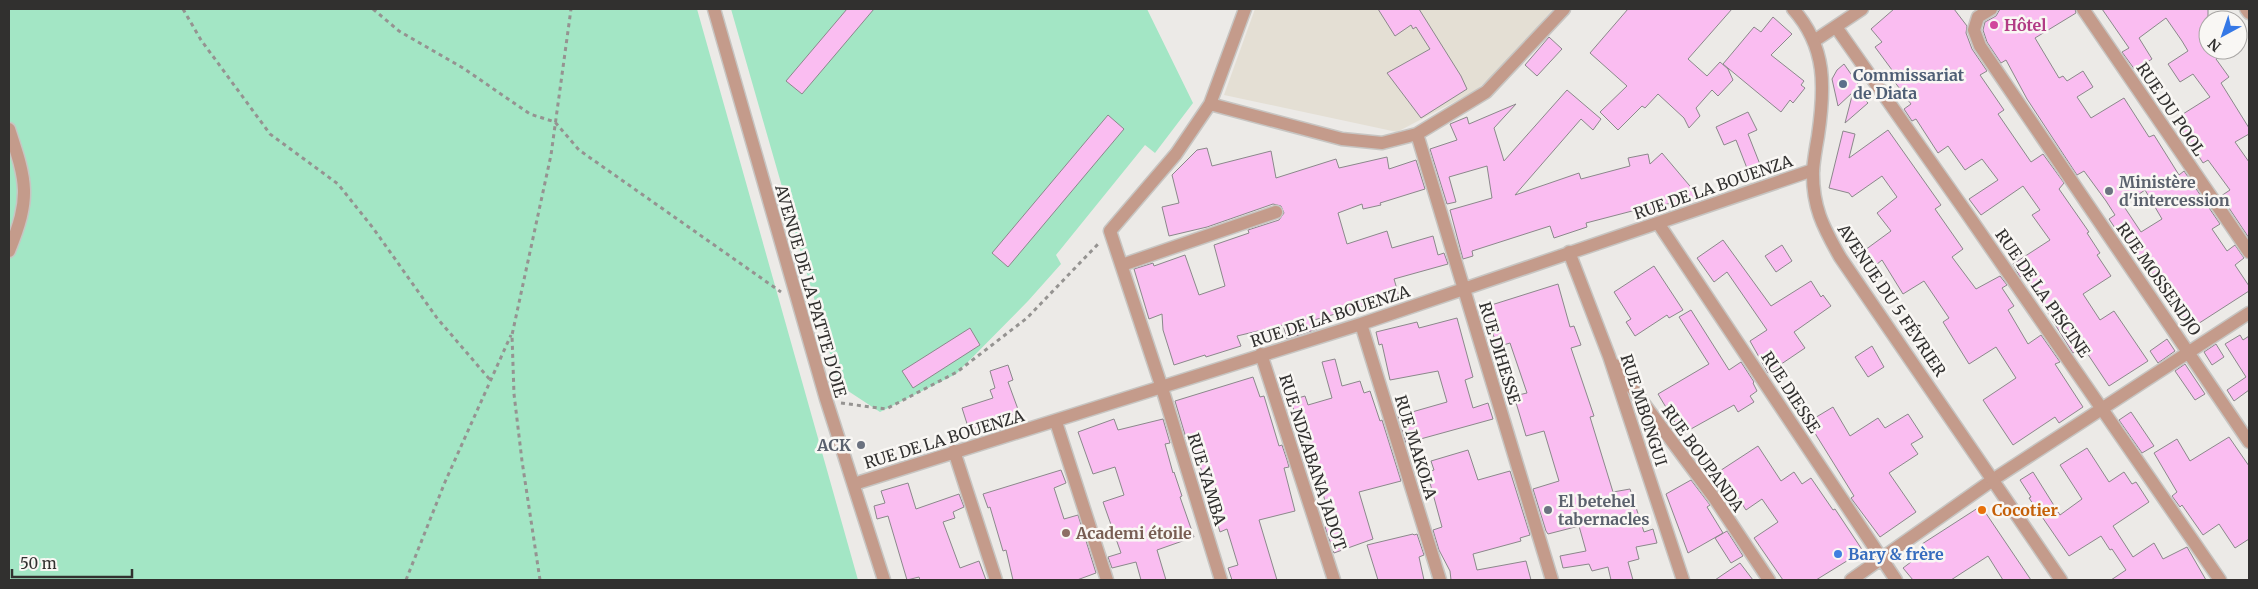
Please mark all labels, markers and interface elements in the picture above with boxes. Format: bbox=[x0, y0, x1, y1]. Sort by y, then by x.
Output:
north arrow bbox=[2198, 10, 2248, 60]
place label: Hôtel bbox=[2004, 15, 2046, 35]
marker: Hôtel bbox=[1988, 19, 2000, 31]
text: N bbox=[2205, 35, 2225, 55]
street label: RUE DU POOL bbox=[2133, 59, 2210, 159]
place label: Commissariat de Diata bbox=[1853, 65, 1965, 103]
marker: Commissariat de Diata bbox=[1837, 78, 1849, 90]
street label: RUE DE LA BOUENZA bbox=[1631, 150, 1796, 224]
place label: Ministère d'intercession bbox=[2119, 172, 2230, 210]
street label: AVENUE DE LA PATTE D'OIE bbox=[771, 181, 851, 400]
marker: Ministère d'intercession bbox=[2103, 185, 2115, 197]
street label: AVENUE DU 5 FÉVRIER bbox=[1833, 219, 1951, 381]
street label: RUE MOSSENDJO bbox=[2113, 219, 2206, 340]
street label: RUE DE LA PISCINE bbox=[1991, 225, 2095, 362]
street label: RUE DE LA BOUENZA bbox=[1248, 281, 1413, 351]
street label: RUE DIHESSE bbox=[1475, 299, 1525, 407]
street label: RUE DIESSE bbox=[1757, 348, 1825, 437]
street label: RUE MBONGUI bbox=[1616, 351, 1672, 469]
street label: RUE NDZABANA JADOT bbox=[1275, 372, 1351, 552]
street label: RUE MAKOLA bbox=[1391, 392, 1442, 502]
street label: RUE BOUPANDA bbox=[1658, 401, 1749, 516]
street label: RUE DE LA BOUENZA bbox=[862, 405, 1027, 473]
street label: RUE YAMBA bbox=[1183, 430, 1231, 528]
place label: ACK bbox=[816, 435, 851, 455]
marker: ACK bbox=[855, 439, 867, 451]
place label: El betehel tabernacles bbox=[1558, 491, 1650, 529]
place label: Cocotier bbox=[1992, 500, 2058, 520]
marker: El betehel tabernacles bbox=[1542, 504, 1554, 516]
marker: Cocotier bbox=[1976, 504, 1988, 516]
place label: Academi étoile bbox=[1075, 523, 1192, 543]
marker: Academi étoile bbox=[1060, 527, 1072, 539]
place label: Bary & frère bbox=[1848, 544, 1944, 564]
scale bar bbox=[12, 546, 132, 578]
marker: Bary & frère bbox=[1832, 548, 1844, 560]
text: 50 m bbox=[20, 554, 57, 573]

